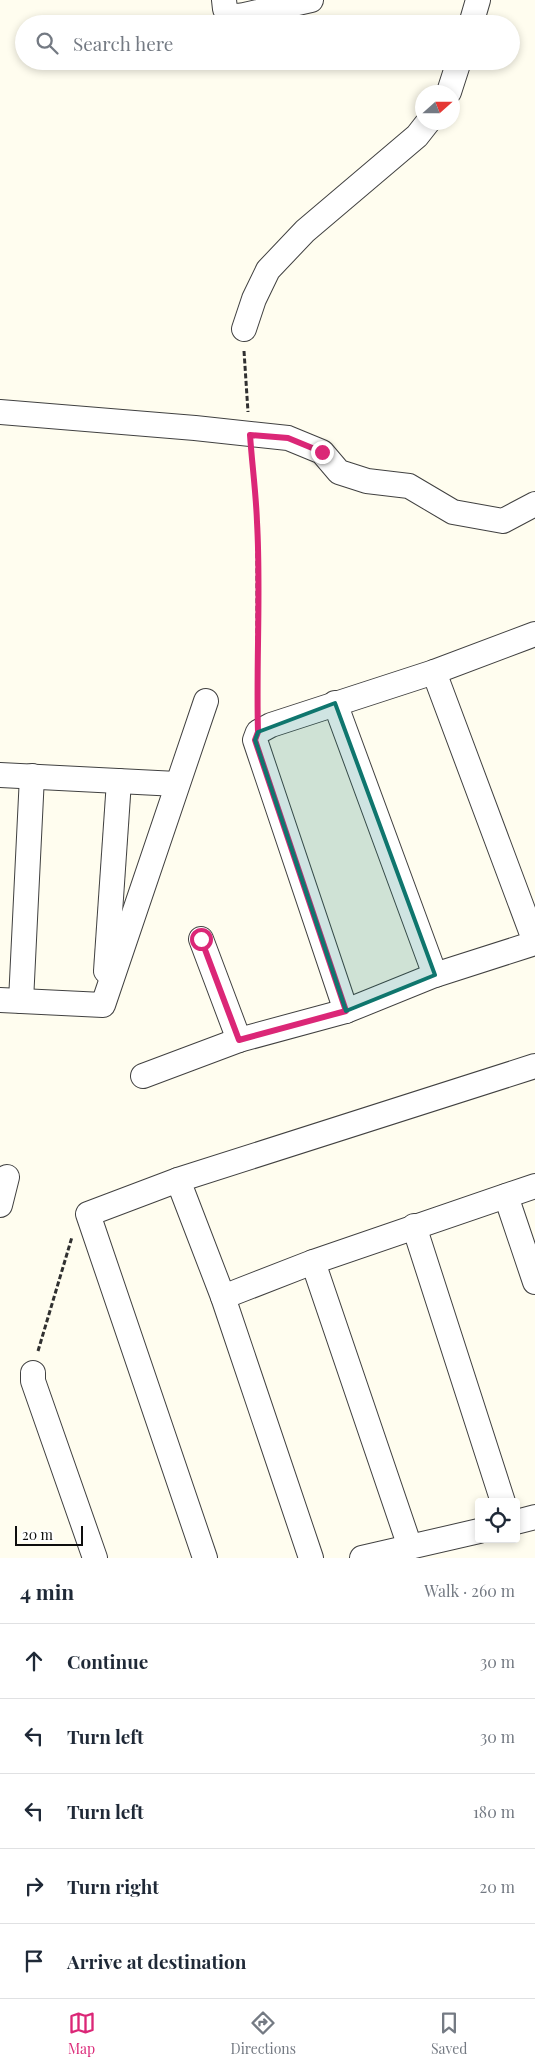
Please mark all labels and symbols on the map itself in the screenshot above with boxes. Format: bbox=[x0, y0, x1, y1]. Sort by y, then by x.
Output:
north arrow bbox=[415, 85, 460, 130]
route end bbox=[311, 441, 334, 464]
route start bbox=[190, 928, 213, 951]
scale bar bbox=[15, 1523, 82, 1546]

